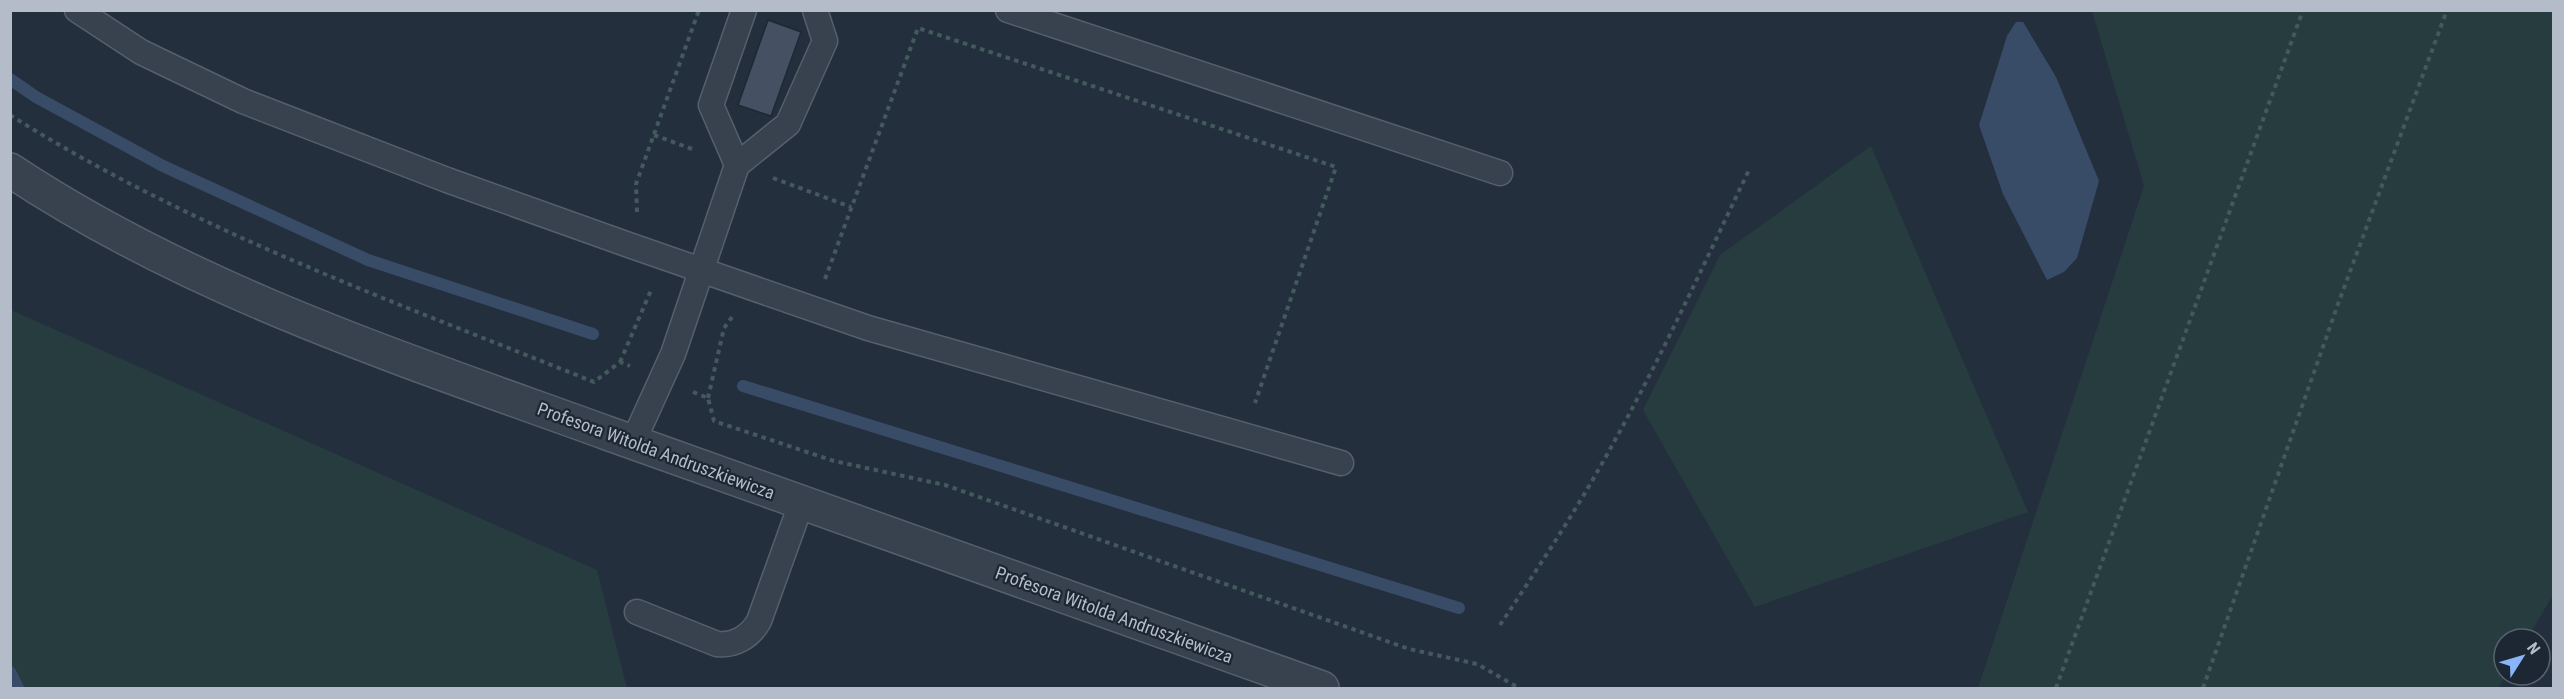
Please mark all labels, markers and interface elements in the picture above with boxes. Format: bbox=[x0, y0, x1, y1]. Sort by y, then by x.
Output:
street label: Profesora Witolda Andruszkiewicza bbox=[535, 398, 778, 503]
street label: Profesora Witolda Andruszkiewicza bbox=[993, 562, 1236, 667]
north arrow bbox=[2492, 627, 2552, 687]
text: N bbox=[2523, 639, 2544, 658]

